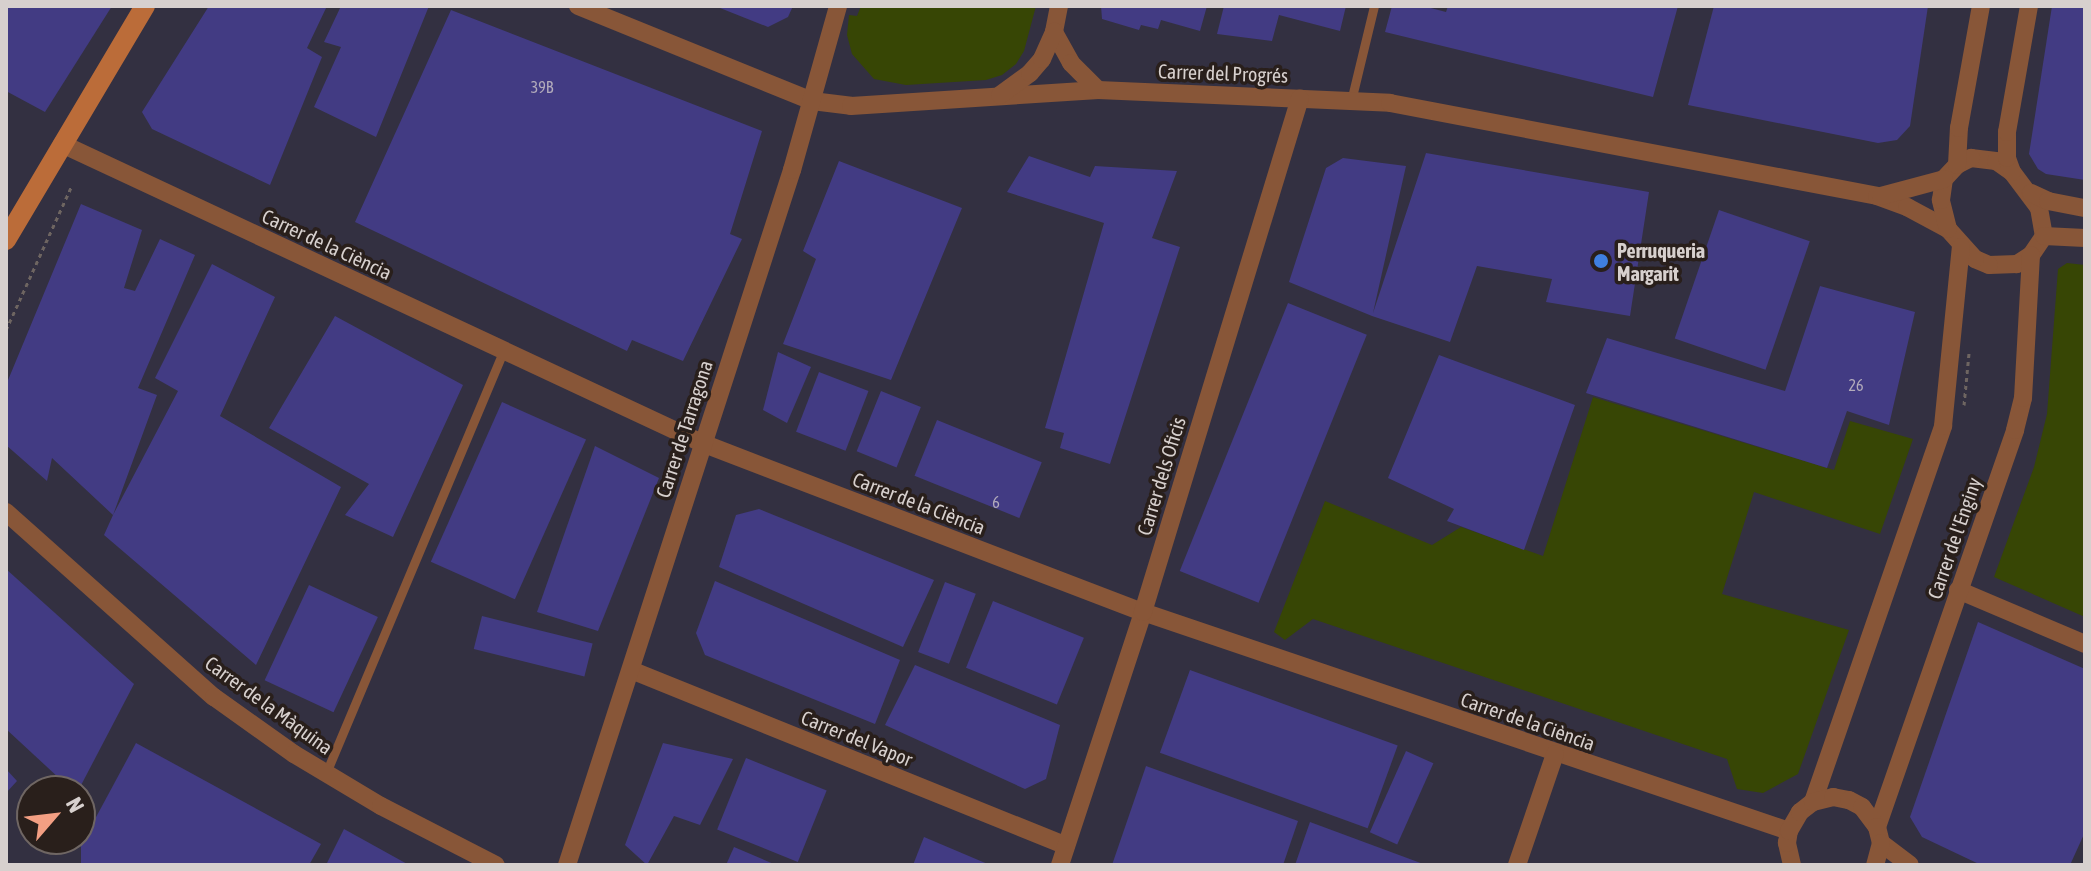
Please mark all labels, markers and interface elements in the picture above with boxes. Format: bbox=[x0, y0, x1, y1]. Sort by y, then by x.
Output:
street label: Carrer del Progrés bbox=[1158, 59, 1288, 87]
house number: 39B bbox=[531, 77, 553, 97]
street label: Carrer de la Ciència bbox=[258, 204, 396, 284]
place label: Perruqueria Margarit bbox=[1617, 238, 1705, 285]
marker: Perruqueria Margarit bbox=[1592, 252, 1610, 270]
street label: Carrer de Tarragona bbox=[650, 357, 718, 501]
house number: 26 bbox=[1848, 375, 1864, 395]
street label: Carrer dels Oficis bbox=[1132, 414, 1190, 538]
street label: Carrer de la Ciència bbox=[849, 467, 989, 539]
street label: Carrer de l'Enginy bbox=[1922, 474, 1986, 602]
house number: 6 bbox=[992, 492, 1000, 512]
street label: Carrer de la Màquina bbox=[201, 651, 337, 759]
street label: Carrer de la Ciència bbox=[1458, 687, 1598, 755]
street label: Carrer del Vapor bbox=[798, 705, 916, 771]
north arrow bbox=[16, 775, 96, 855]
text: N bbox=[61, 793, 90, 817]

